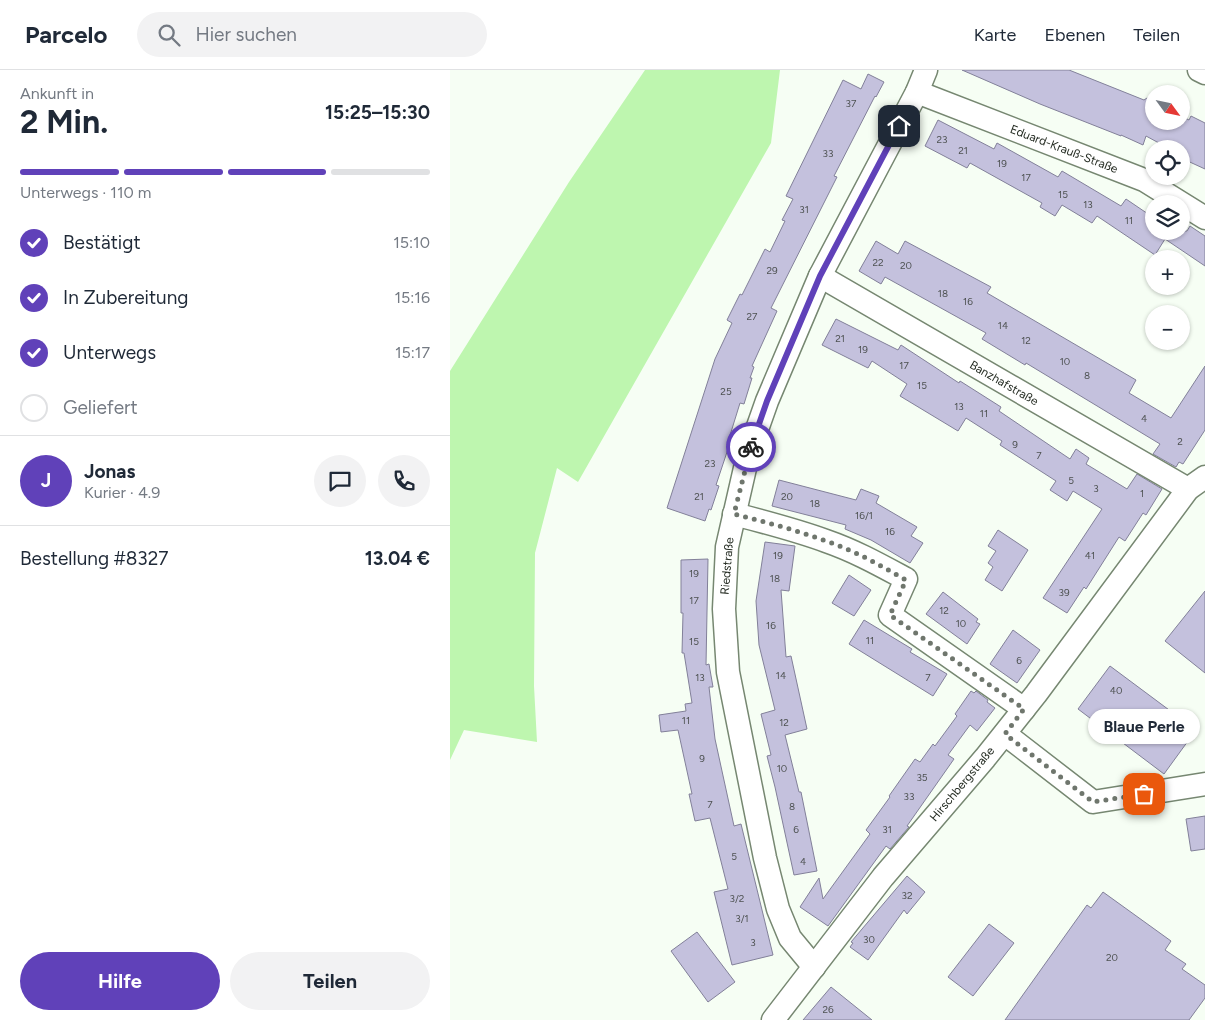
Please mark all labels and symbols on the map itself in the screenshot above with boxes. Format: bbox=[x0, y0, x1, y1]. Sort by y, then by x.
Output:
north arrow bbox=[1145, 85, 1190, 130]
house number: 37 bbox=[846, 97, 857, 110]
pin bbox=[878, 105, 920, 147]
street label: Eduard-Krauß-Straße bbox=[1008, 122, 1120, 176]
house number: 23 bbox=[936, 133, 948, 146]
house number: 21 bbox=[958, 144, 968, 157]
house number: 33 bbox=[823, 147, 833, 160]
house number: 19 bbox=[997, 157, 1007, 170]
house number: 17 bbox=[1021, 171, 1031, 184]
house number: 15 bbox=[1058, 188, 1068, 201]
house number: 13 bbox=[1083, 198, 1093, 211]
house number: 31 bbox=[799, 203, 809, 216]
house number: 11 bbox=[1125, 214, 1133, 227]
house number: 22 bbox=[872, 256, 884, 269]
house number: 20 bbox=[900, 259, 912, 272]
house number: 29 bbox=[766, 264, 778, 277]
house number: 18 bbox=[938, 287, 948, 300]
house number: 16 bbox=[963, 295, 973, 308]
house number: 27 bbox=[747, 310, 758, 323]
house number: 14 bbox=[998, 319, 1008, 332]
house number: 21 bbox=[835, 332, 845, 345]
house number: 12 bbox=[1021, 334, 1031, 347]
house number: 19 bbox=[858, 343, 868, 356]
house number: 10 bbox=[1060, 355, 1070, 368]
street label: Banzhafstraße bbox=[967, 358, 1041, 409]
house number: 17 bbox=[899, 359, 909, 372]
house number: 8 bbox=[1084, 369, 1090, 382]
house number: 15 bbox=[917, 379, 927, 392]
house number: 25 bbox=[720, 385, 732, 398]
house number: 13 bbox=[954, 400, 964, 413]
house number: 11 bbox=[980, 407, 988, 420]
house number: 4 bbox=[1141, 412, 1147, 425]
courier bbox=[726, 422, 776, 472]
house number: 2 bbox=[1177, 435, 1183, 448]
house number: 9 bbox=[1012, 438, 1018, 451]
house number: 7 bbox=[1036, 449, 1042, 462]
house number: 23 bbox=[704, 457, 716, 470]
house number: 5 bbox=[1068, 474, 1074, 487]
house number: 3 bbox=[1093, 482, 1099, 495]
house number: 1 bbox=[1140, 487, 1144, 500]
house number: 21 bbox=[694, 490, 704, 503]
house number: 20 bbox=[781, 490, 793, 503]
house number: 18 bbox=[810, 497, 820, 510]
house number: 16/1 bbox=[855, 509, 873, 522]
house number: 16 bbox=[885, 525, 895, 538]
street label: Riedstraße bbox=[718, 536, 737, 595]
house number: 19 bbox=[773, 549, 783, 562]
house number: 41 bbox=[1085, 549, 1095, 562]
house number: 19 bbox=[689, 567, 699, 580]
house number: 18 bbox=[770, 572, 780, 585]
house number: 39 bbox=[1058, 586, 1070, 599]
house number: 17 bbox=[689, 594, 699, 607]
house number: 12 bbox=[939, 604, 949, 617]
house number: 10 bbox=[956, 617, 966, 630]
house number: 16 bbox=[766, 619, 776, 632]
house number: 11 bbox=[866, 634, 874, 647]
house number: 15 bbox=[689, 635, 699, 648]
house number: 6 bbox=[1016, 654, 1022, 667]
house number: 14 bbox=[776, 669, 786, 682]
house number: 13 bbox=[695, 671, 705, 684]
house number: 7 bbox=[925, 671, 931, 684]
house number: 40 bbox=[1110, 684, 1122, 697]
callout: Blaue Perle bbox=[1088, 709, 1200, 744]
house number: 11 bbox=[682, 714, 690, 727]
house number: 12 bbox=[779, 716, 789, 729]
street label: Hirschbergstraße bbox=[927, 744, 998, 824]
house number: 9 bbox=[699, 752, 705, 765]
house number: 10 bbox=[777, 762, 787, 775]
house number: 35 bbox=[916, 771, 928, 784]
pin bbox=[1123, 773, 1165, 815]
house number: 33 bbox=[904, 790, 914, 803]
house number: 7 bbox=[707, 798, 713, 811]
house number: 8 bbox=[789, 800, 795, 813]
house number: 6 bbox=[793, 823, 799, 836]
house number: 31 bbox=[882, 823, 892, 836]
house number: 5 bbox=[731, 850, 737, 863]
house number: 4 bbox=[800, 855, 806, 868]
house number: 32 bbox=[901, 889, 913, 902]
house number: 3/2 bbox=[730, 892, 744, 905]
house number: 3/1 bbox=[735, 912, 749, 925]
house number: 30 bbox=[863, 933, 875, 946]
house number: 3 bbox=[750, 936, 756, 949]
house number: 20 bbox=[1106, 951, 1118, 964]
house number: 26 bbox=[822, 1003, 834, 1016]

